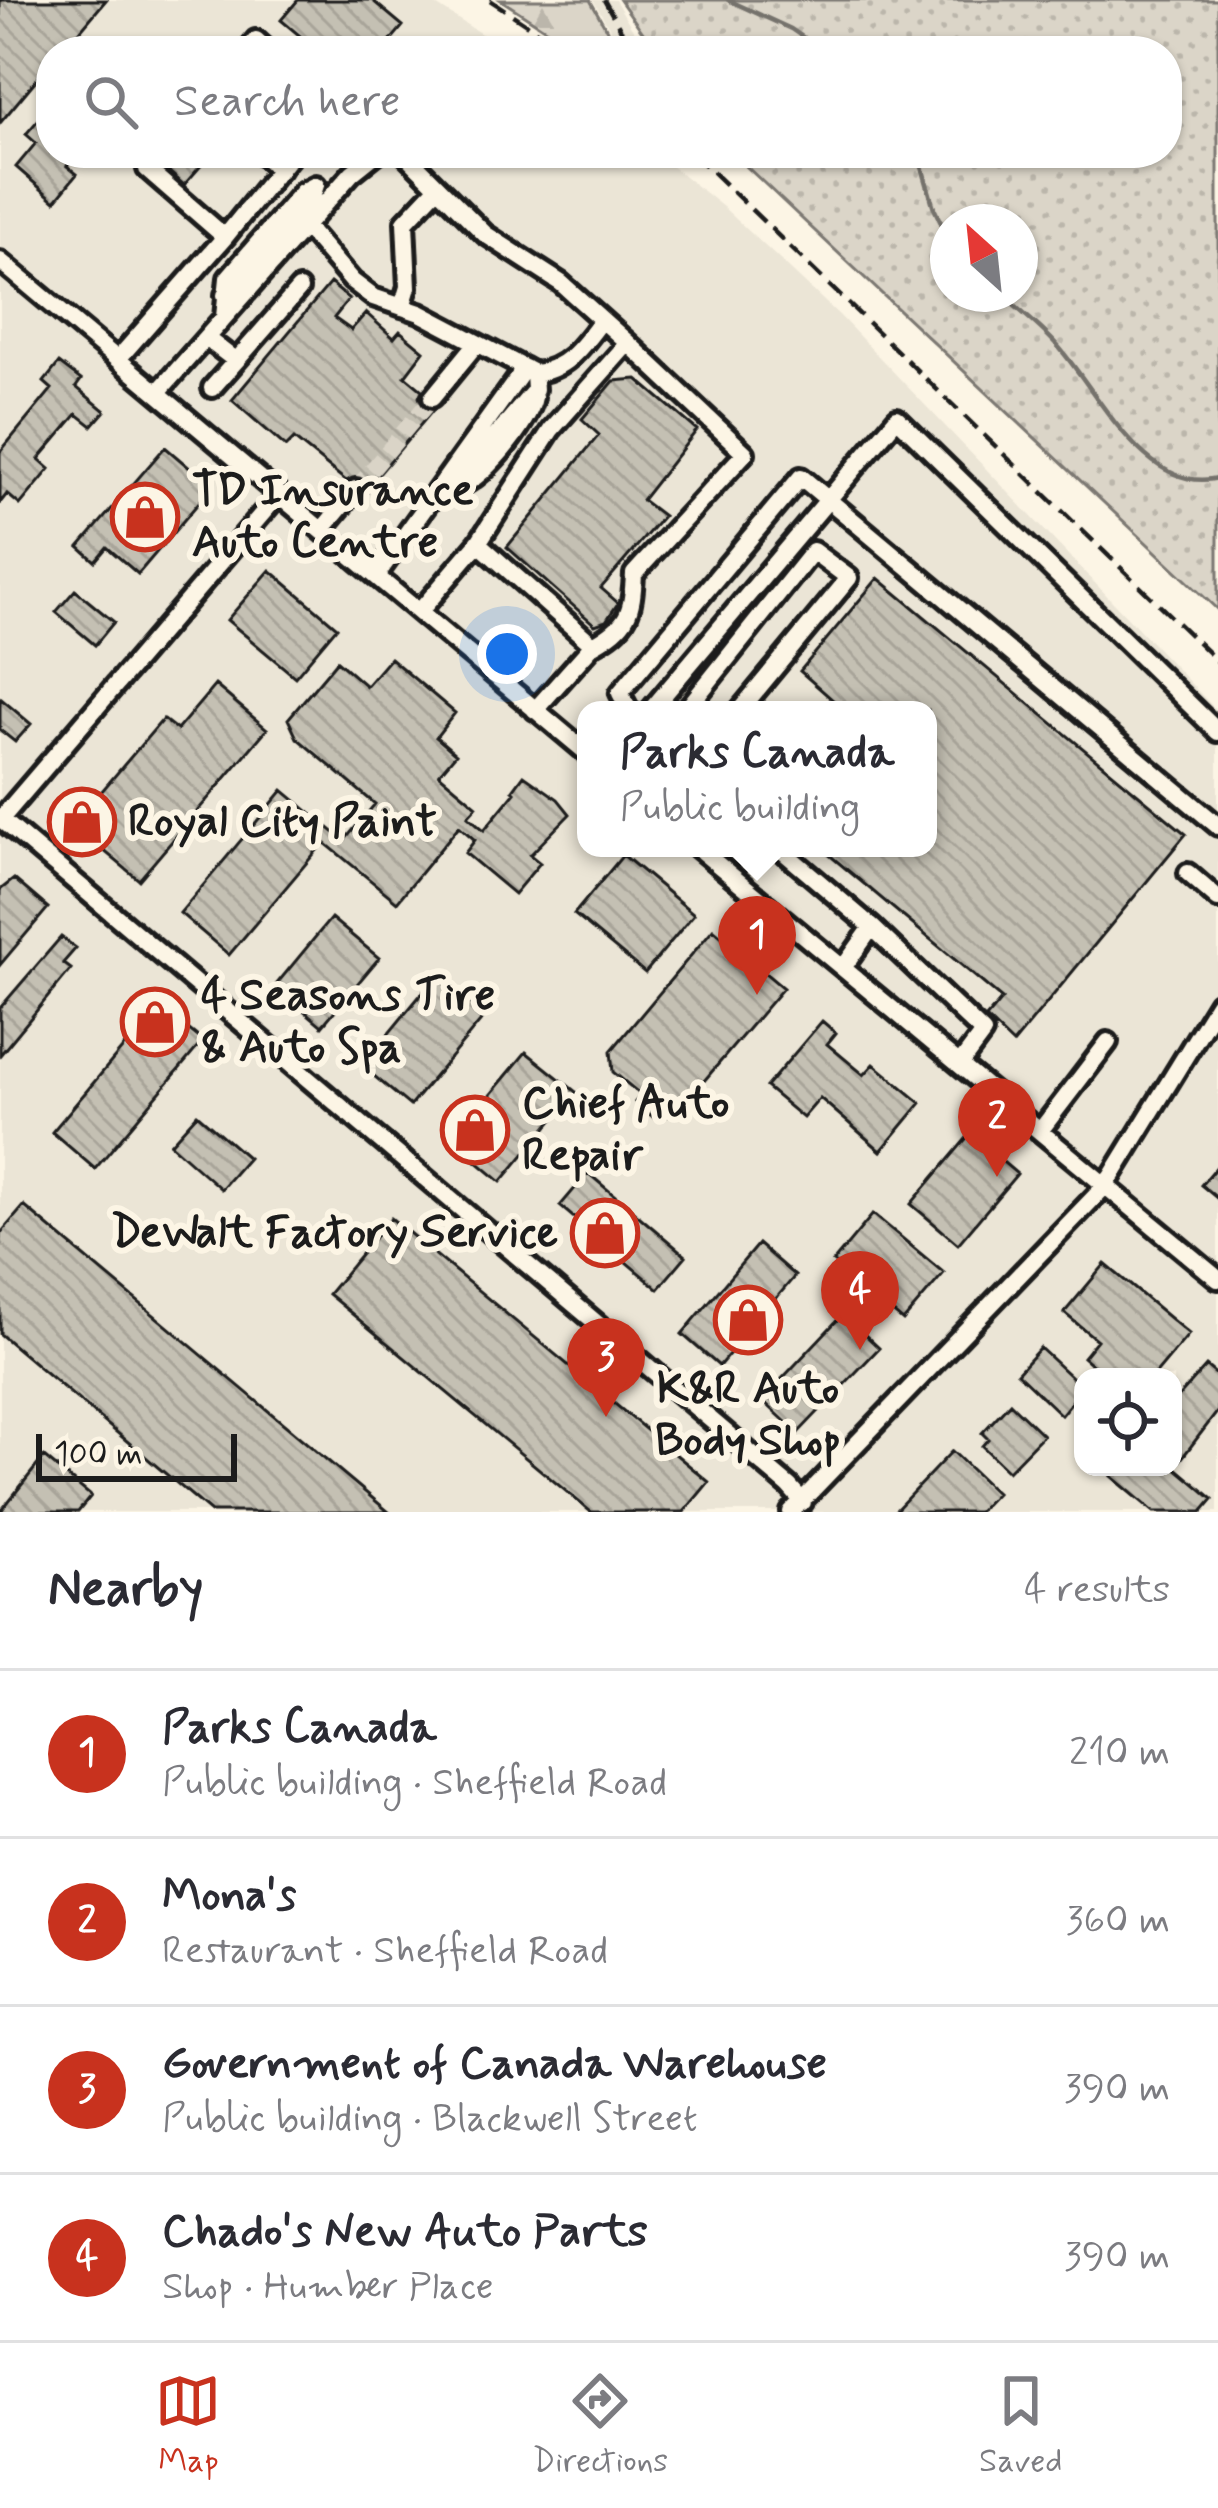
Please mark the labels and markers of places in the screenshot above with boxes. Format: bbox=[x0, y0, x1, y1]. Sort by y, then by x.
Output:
place label: TD Insurance Auto Centre bbox=[192, 462, 474, 573]
shop icon: TD Insurance Auto Centre bbox=[110, 482, 180, 552]
shop icon: Royal City Paint bbox=[47, 787, 117, 857]
place label: Royal City Paint bbox=[128, 793, 437, 852]
pin: 1 bbox=[718, 896, 796, 995]
place label: 4 Seasons Tire & Auto Spa bbox=[201, 967, 495, 1078]
shop icon: 4 Seasons Tire & Auto Spa bbox=[120, 987, 190, 1057]
place label: Chief Auto Repair bbox=[522, 1075, 729, 1186]
pin: 2 bbox=[958, 1078, 1036, 1177]
shop icon: Chief Auto Repair bbox=[440, 1095, 510, 1165]
shop icon: DeWalt Factory Service bbox=[570, 1198, 640, 1268]
place label: DeWalt Factory Service bbox=[111, 1204, 558, 1263]
pin: 4 bbox=[821, 1251, 899, 1350]
shop icon: K&R Auto Body Shop bbox=[713, 1285, 783, 1355]
pin: 3 bbox=[567, 1318, 645, 1417]
place label: K&R Auto Body Shop bbox=[655, 1360, 841, 1471]

